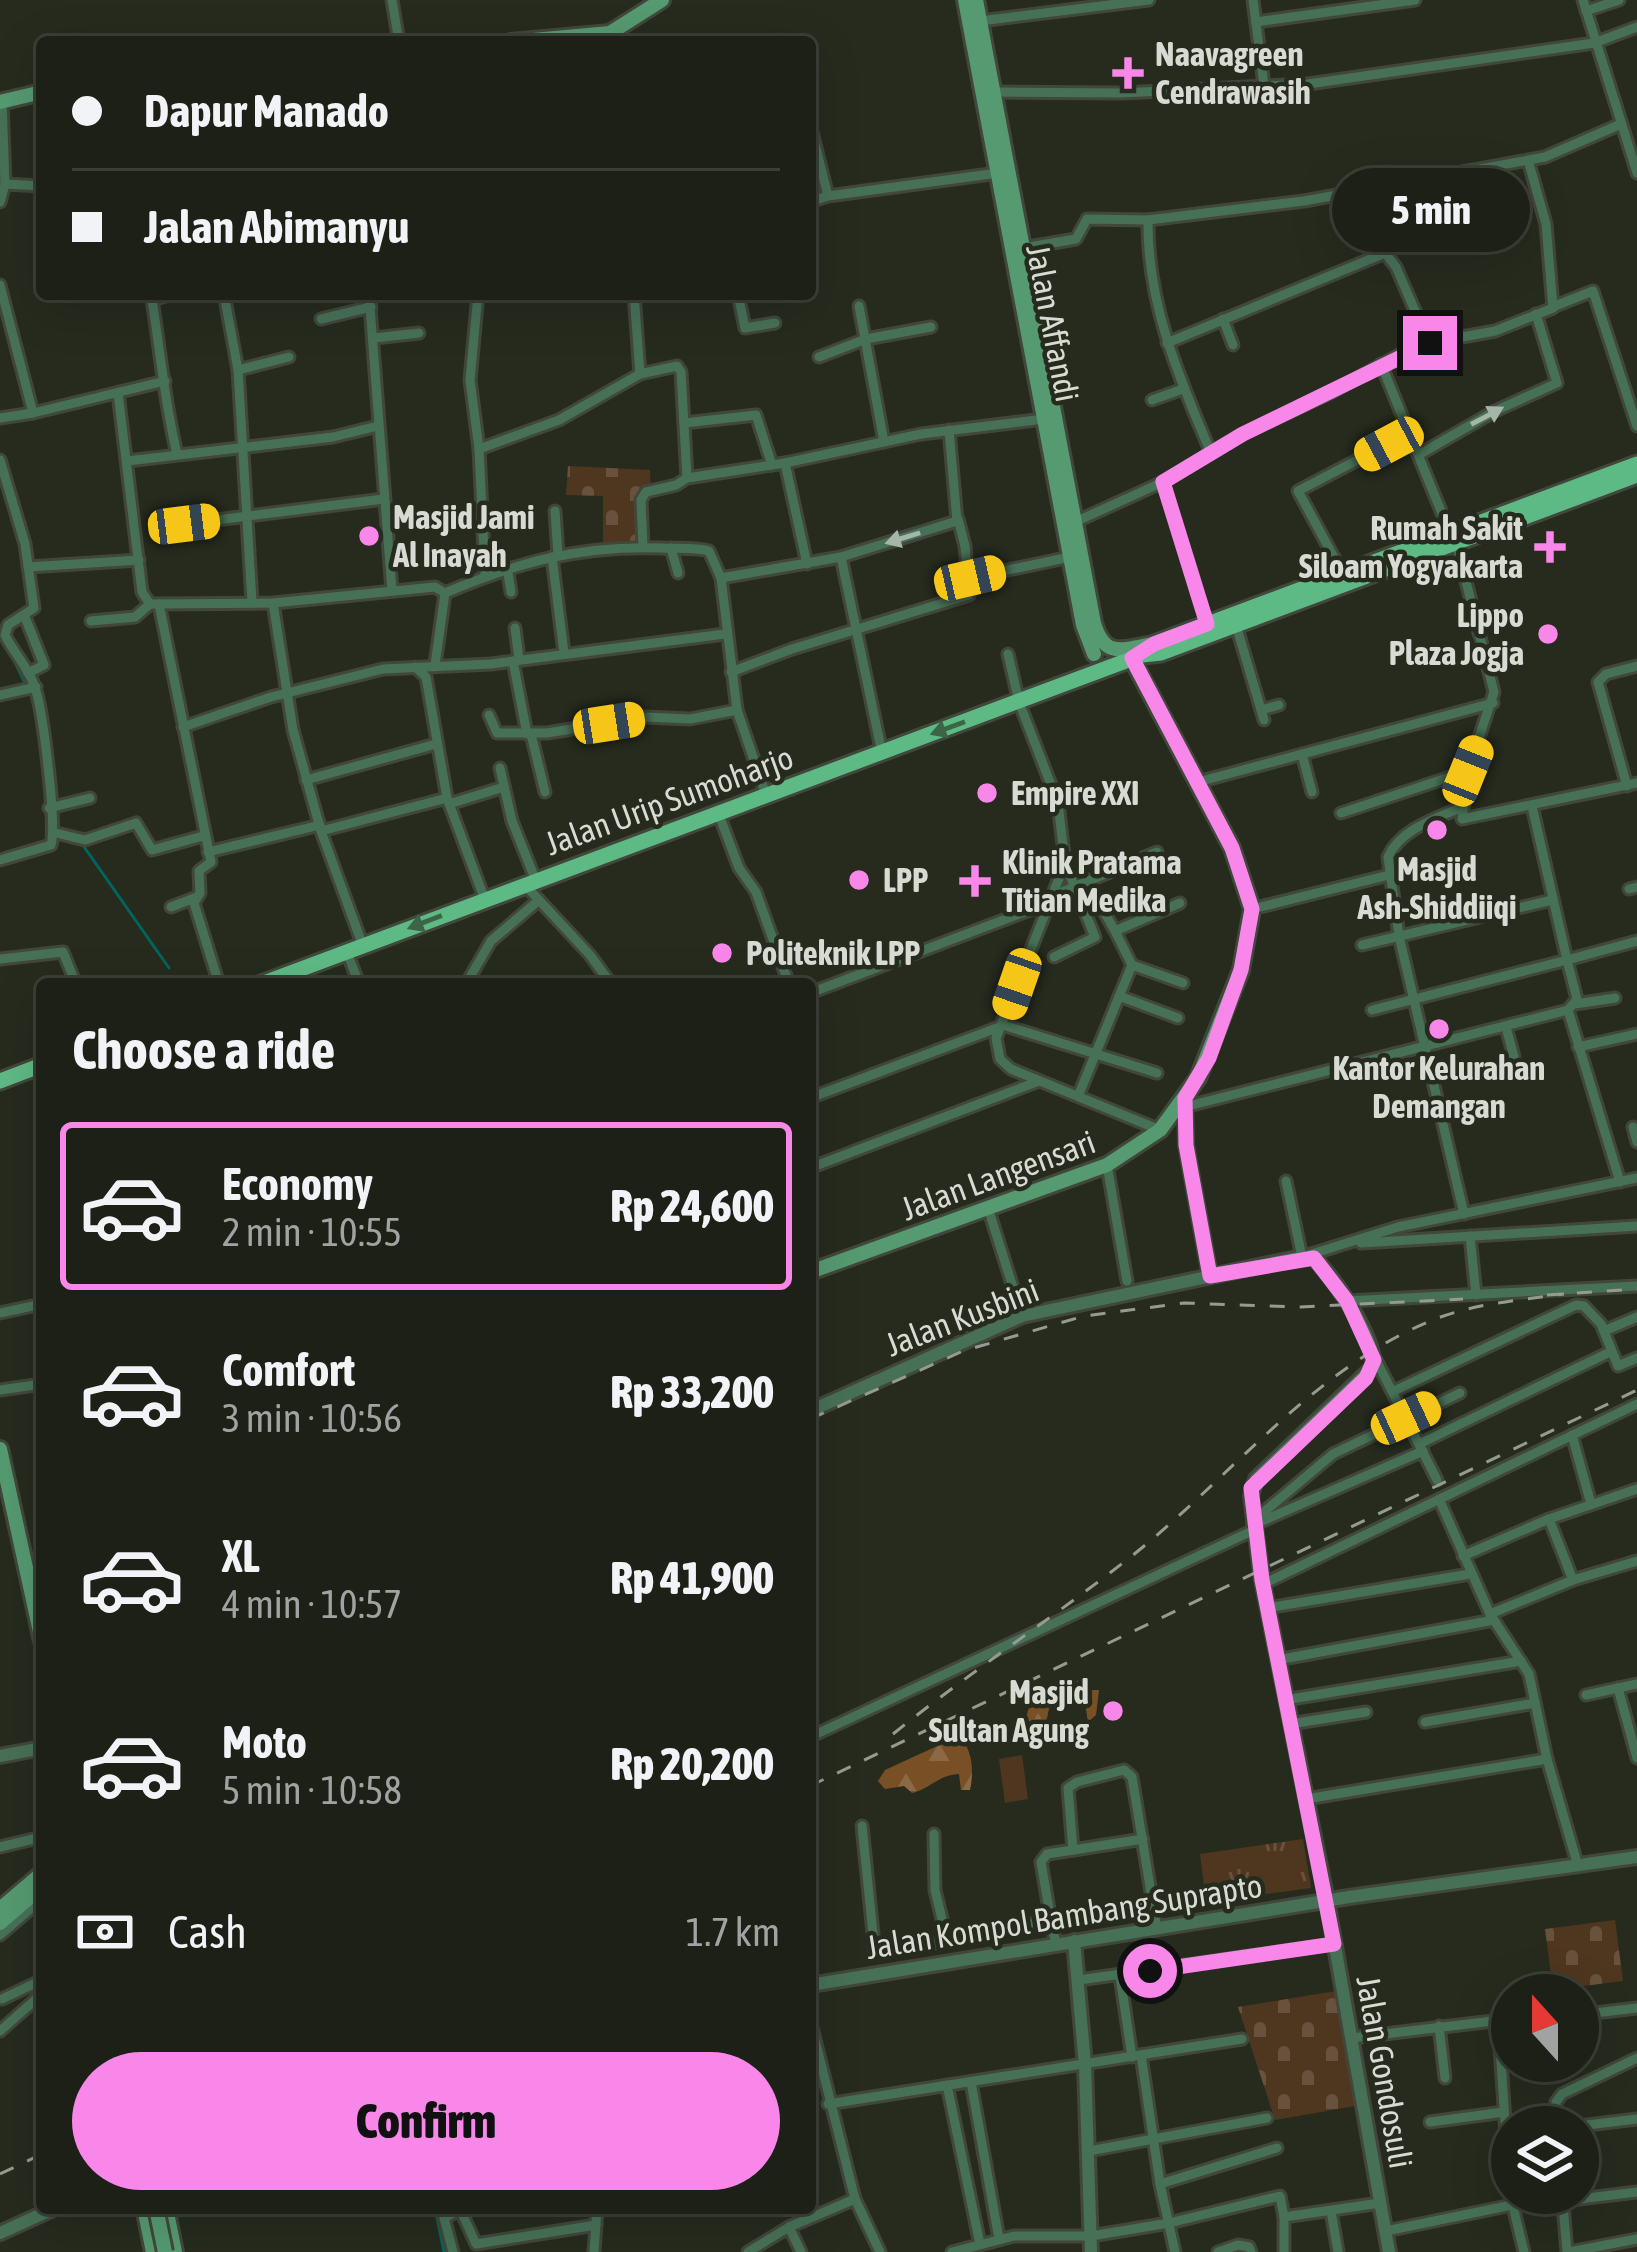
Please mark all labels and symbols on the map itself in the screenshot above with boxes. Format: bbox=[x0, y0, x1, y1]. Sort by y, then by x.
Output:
place label: Naavagreen Cendrawasih bbox=[1155, 35, 1311, 111]
marker: Naavagreen Cendrawasih bbox=[1112, 57, 1144, 89]
callout: 5 min bbox=[1331, 169, 1529, 253]
street label: Jalan Affandi bbox=[1019, 241, 1087, 405]
route end bbox=[1403, 316, 1457, 370]
one-way arrow bbox=[1470, 406, 1504, 426]
car bbox=[1349, 411, 1429, 477]
place label: Masjid Jami Al Inayah bbox=[392, 498, 535, 574]
car bbox=[146, 502, 222, 546]
place label: Rumah Sakit Siloam Yogyakarta bbox=[1299, 509, 1523, 585]
marker: Masjid Jami Al Inayah bbox=[356, 523, 382, 549]
one-way arrow bbox=[884, 530, 921, 548]
marker: Rumah Sakit Siloam Yogyakarta bbox=[1534, 531, 1566, 563]
car bbox=[931, 552, 1009, 604]
place label: Lippo Plaza Jogja bbox=[1389, 596, 1524, 672]
marker: Lippo Plaza Jogja bbox=[1535, 621, 1561, 647]
car bbox=[571, 700, 647, 746]
one-way arrow bbox=[930, 720, 966, 738]
car bbox=[1438, 731, 1498, 811]
street label: Jalan Urip Sumoharjo bbox=[540, 738, 798, 862]
place label: Empire XXI bbox=[1011, 774, 1139, 812]
marker: Empire XXI bbox=[974, 780, 1000, 806]
marker: Masjid Ash-Shiddiiqi bbox=[1424, 817, 1450, 843]
place label: Klinik Pratama Titian Medika bbox=[1002, 843, 1182, 919]
place label: Masjid Ash-Shiddiiqi bbox=[1356, 850, 1517, 926]
place label: LPP bbox=[883, 861, 928, 899]
marker: Klinik Pratama Titian Medika bbox=[959, 865, 991, 897]
marker: LPP bbox=[846, 867, 872, 893]
one-way arrow bbox=[407, 914, 443, 933]
place label: Politeknik LPP bbox=[746, 934, 920, 972]
marker: Politeknik LPP bbox=[709, 940, 735, 966]
car bbox=[988, 944, 1046, 1024]
marker: Kantor Kelurahan Demangan bbox=[1426, 1016, 1452, 1042]
place label: Kantor Kelurahan Demangan bbox=[1333, 1049, 1545, 1125]
street label: Jalan Langensari bbox=[896, 1122, 1100, 1228]
street label: Jalan Kusbini bbox=[880, 1270, 1044, 1364]
car bbox=[1366, 1386, 1446, 1450]
place label: Masjid Sultan Agung bbox=[929, 1673, 1090, 1749]
marker: Masjid Sultan Agung bbox=[1100, 1698, 1126, 1724]
street label: Jalan Kompol Bambang Suprapto bbox=[863, 1866, 1265, 1966]
route start bbox=[1123, 1944, 1177, 1998]
street label: Jalan Gondosuli bbox=[1349, 1973, 1421, 2171]
north arrow bbox=[1491, 1974, 1599, 2082]

